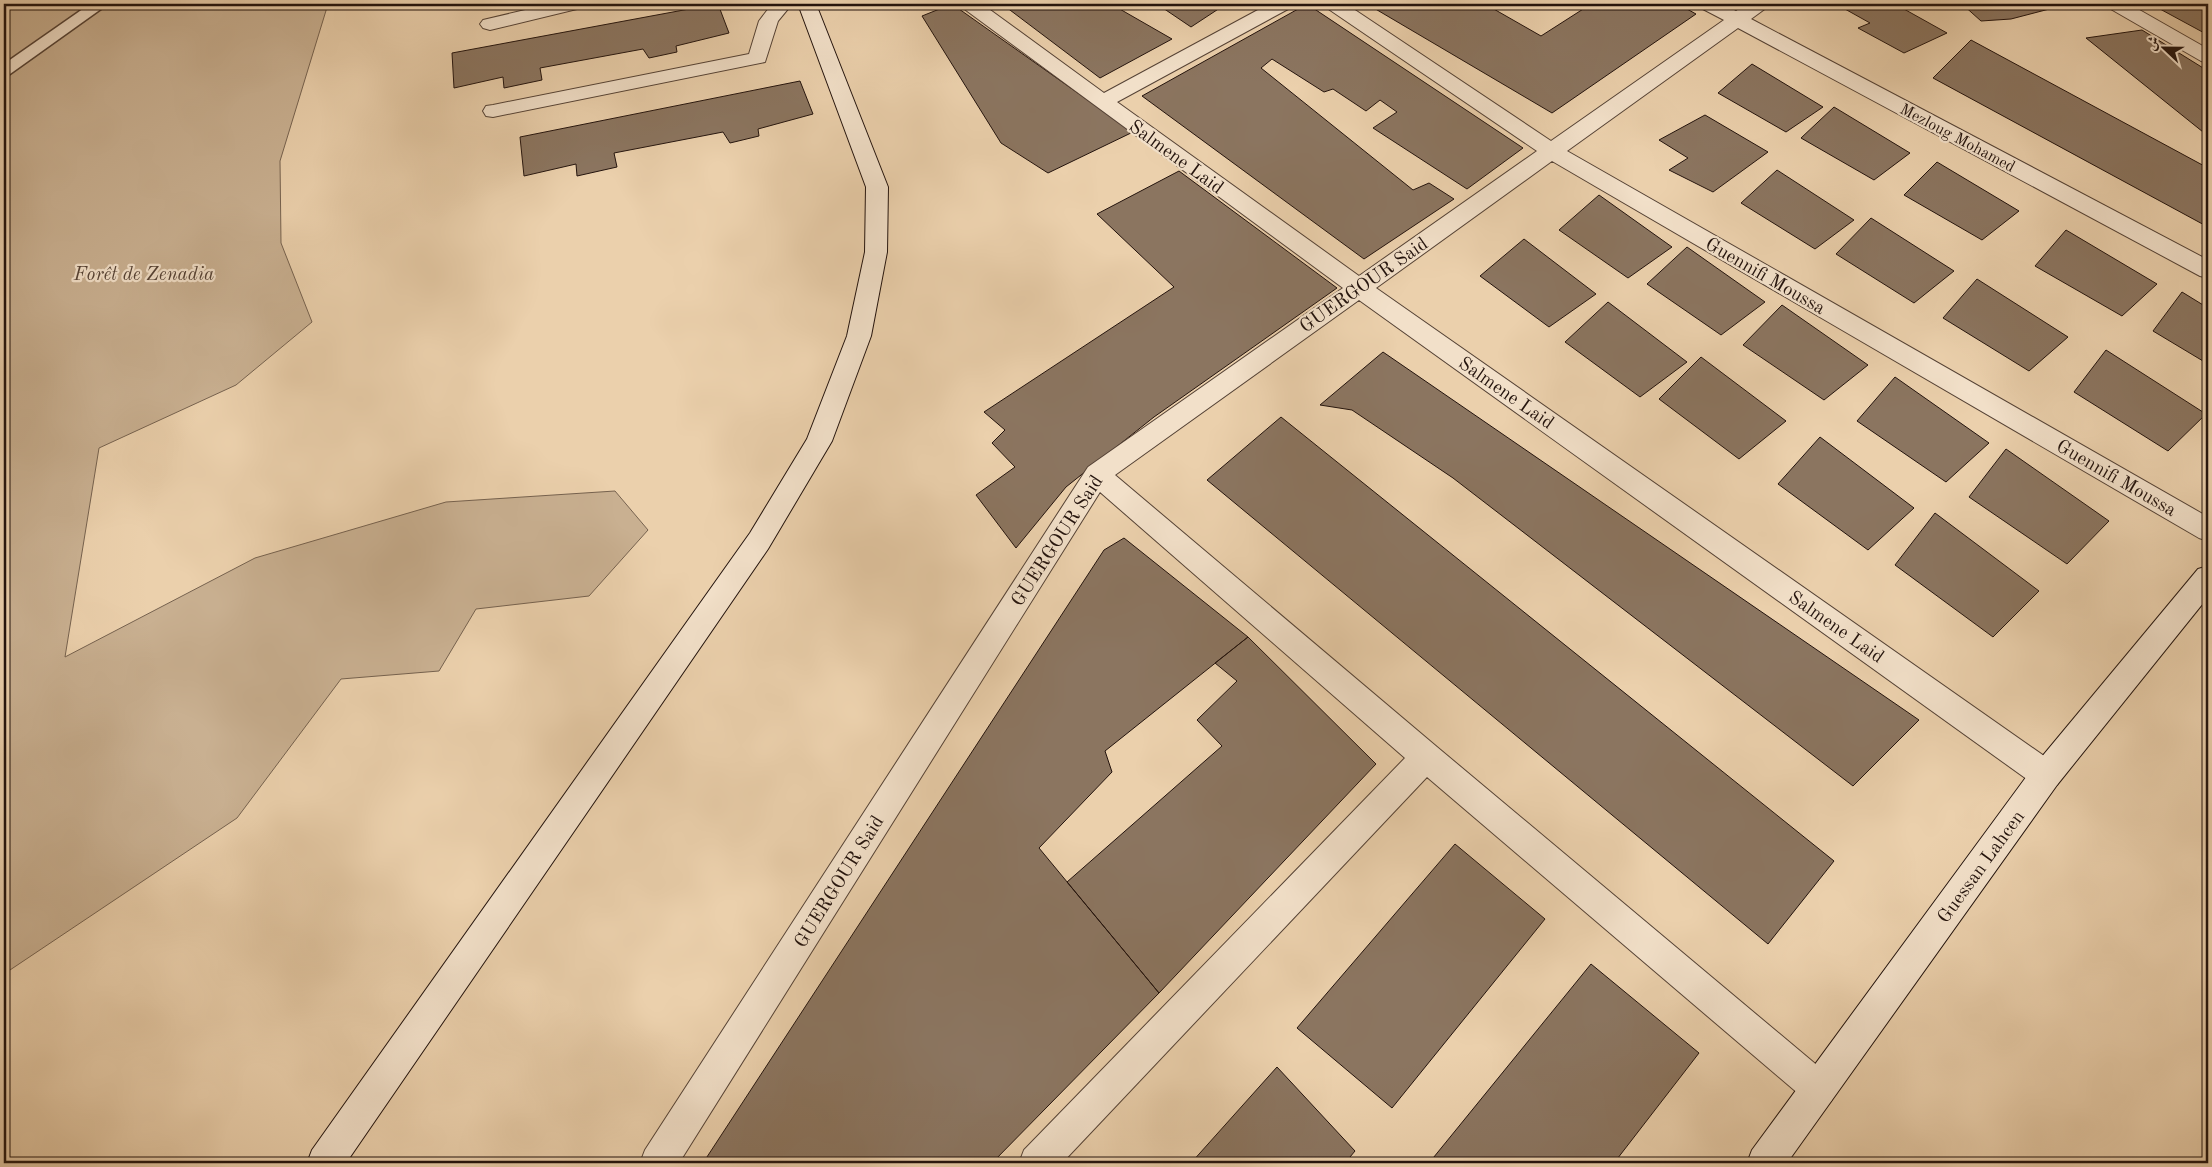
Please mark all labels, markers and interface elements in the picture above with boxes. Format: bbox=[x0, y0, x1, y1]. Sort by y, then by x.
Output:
north arrow bbox=[2140, 22, 2190, 72]
text: ش bbox=[2144, 34, 2162, 53]
street label: Mezloug Mohamed bbox=[1897, 102, 2017, 176]
street label: Salmene Laid bbox=[1125, 118, 1226, 199]
street label: GUERGOUR Said bbox=[1297, 235, 1432, 337]
street label: Guennifi Moussa bbox=[1702, 235, 1828, 319]
park label: Forêt de Zenadia bbox=[73, 266, 214, 285]
street label: Salmene Laid bbox=[1454, 354, 1557, 434]
street label: Guennifi Moussa bbox=[2053, 437, 2179, 521]
street label: GUERGOUR Said bbox=[1009, 473, 1107, 610]
street label: Salmene Laid bbox=[1784, 588, 1887, 668]
street label: Guessan Lahcen bbox=[1935, 808, 2029, 927]
street label: GUERGOUR Said bbox=[792, 813, 888, 952]

